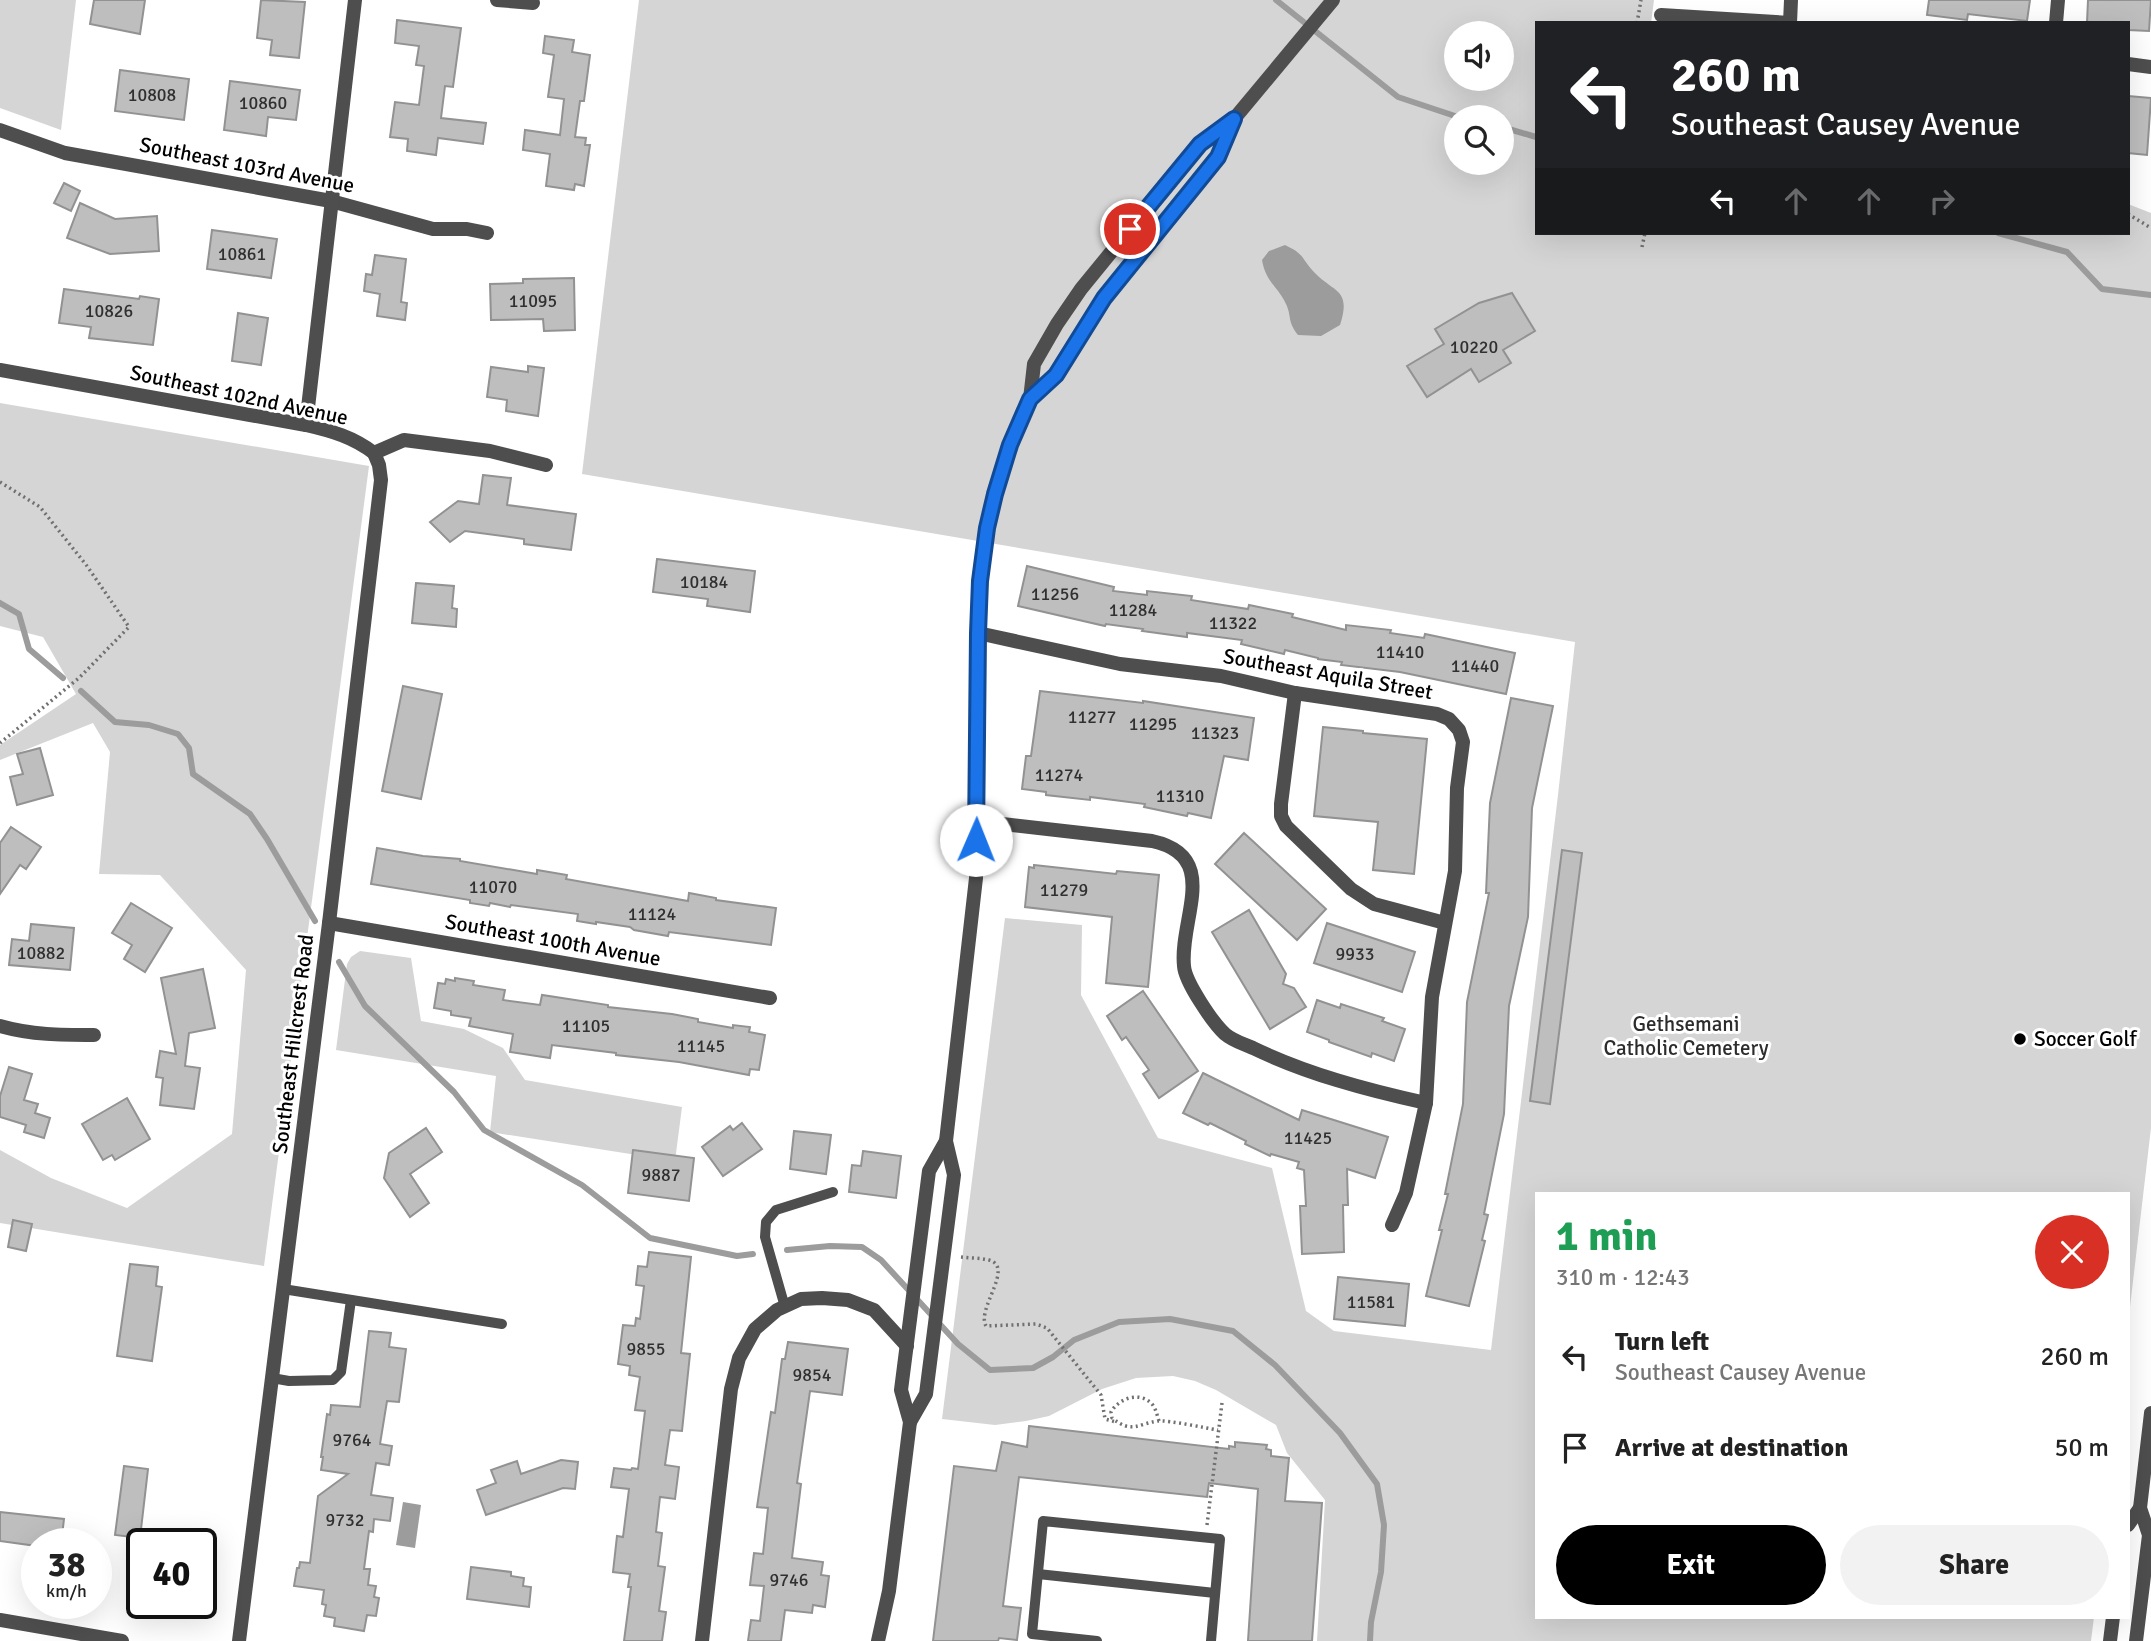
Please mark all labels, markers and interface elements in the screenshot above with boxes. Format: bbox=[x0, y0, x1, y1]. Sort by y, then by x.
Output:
map controls bbox=[1444, 21, 1514, 175]
button: sound bbox=[1444, 21, 1514, 91]
text: 260 m bbox=[1671, 45, 1801, 105]
icon: left bbox=[1556, 49, 1647, 140]
house number: 10808 bbox=[128, 84, 176, 106]
house number: 10860 bbox=[239, 92, 287, 114]
button: search bbox=[1444, 105, 1514, 175]
text: Southeast Causey Avenue bbox=[1671, 105, 2021, 144]
street label: Southeast 103rd Avenue bbox=[137, 131, 357, 199]
icon: left bbox=[1704, 182, 1742, 220]
icon: ahead bbox=[1777, 182, 1815, 220]
icon: ahead bbox=[1850, 182, 1888, 220]
icon: right bbox=[1923, 182, 1961, 220]
pin bbox=[1100, 199, 1160, 259]
icon: arrive bbox=[1111, 210, 1149, 248]
house number: 10861 bbox=[218, 243, 266, 265]
house number: 11095 bbox=[509, 290, 557, 312]
house number: 10826 bbox=[85, 300, 133, 322]
house number: 10220 bbox=[1450, 336, 1498, 358]
street label: Southeast 102nd Avenue bbox=[128, 359, 350, 431]
house number: 10184 bbox=[680, 571, 729, 593]
house number: 11256 bbox=[1031, 583, 1079, 605]
house number: 11284 bbox=[1109, 599, 1158, 621]
house number: 11322 bbox=[1209, 612, 1257, 634]
house number: 11410 bbox=[1376, 641, 1424, 663]
street label: Southeast Aquila Street bbox=[1221, 643, 1435, 705]
house number: 11440 bbox=[1451, 655, 1499, 677]
house number: 11277 bbox=[1068, 706, 1116, 728]
house number: 11295 bbox=[1129, 713, 1177, 735]
house number: 11323 bbox=[1191, 722, 1239, 744]
house number: 11274 bbox=[1035, 764, 1084, 786]
house number: 11310 bbox=[1156, 785, 1204, 807]
position arrow bbox=[939, 803, 1013, 877]
house number: 11070 bbox=[469, 876, 517, 898]
house number: 11279 bbox=[1040, 879, 1088, 901]
house number: 11124 bbox=[628, 903, 677, 925]
street label: Southeast 100th Avenue bbox=[443, 908, 663, 972]
street label: Southeast Hillcrest Road bbox=[267, 933, 319, 1155]
house number: 10882 bbox=[17, 942, 65, 964]
house number: 9933 bbox=[1336, 943, 1374, 965]
park label: Gethsemani Catholic Cemetery bbox=[1604, 1011, 1769, 1061]
house number: 11105 bbox=[562, 1015, 610, 1037]
place label: Soccer Golf bbox=[2034, 1026, 2137, 1052]
marker: Soccer Golf bbox=[2012, 1031, 2028, 1047]
house number: 11145 bbox=[677, 1035, 725, 1057]
house number: 11425 bbox=[1284, 1127, 1332, 1149]
house number: 9887 bbox=[642, 1164, 680, 1186]
text: 1 min bbox=[1556, 1211, 1657, 1262]
button: close bbox=[2035, 1215, 2109, 1289]
text: 310 m · 12:43 bbox=[1556, 1263, 1690, 1292]
house number: 11581 bbox=[1347, 1291, 1395, 1313]
text: Turn left bbox=[1615, 1326, 1709, 1358]
house number: 9855 bbox=[627, 1338, 665, 1360]
icon: left bbox=[1556, 1338, 1594, 1376]
text: 260 m bbox=[2040, 1341, 2109, 1373]
text: Southeast Causey Avenue bbox=[1615, 1358, 1866, 1387]
house number: 9854 bbox=[793, 1364, 832, 1386]
house number: 9764 bbox=[333, 1429, 372, 1451]
icon: arrive bbox=[1556, 1429, 1594, 1467]
text: Arrive at destination bbox=[1615, 1432, 1848, 1464]
text: 50 m bbox=[2054, 1432, 2109, 1464]
house number: 9732 bbox=[326, 1509, 364, 1531]
button: Exit bbox=[1556, 1525, 1826, 1605]
button: Share bbox=[1840, 1525, 2109, 1605]
speed limit sign: 40 bbox=[126, 1528, 217, 1619]
text: 38 bbox=[48, 1543, 85, 1586]
house number: 9746 bbox=[770, 1569, 808, 1591]
text: km/h bbox=[46, 1580, 87, 1602]

